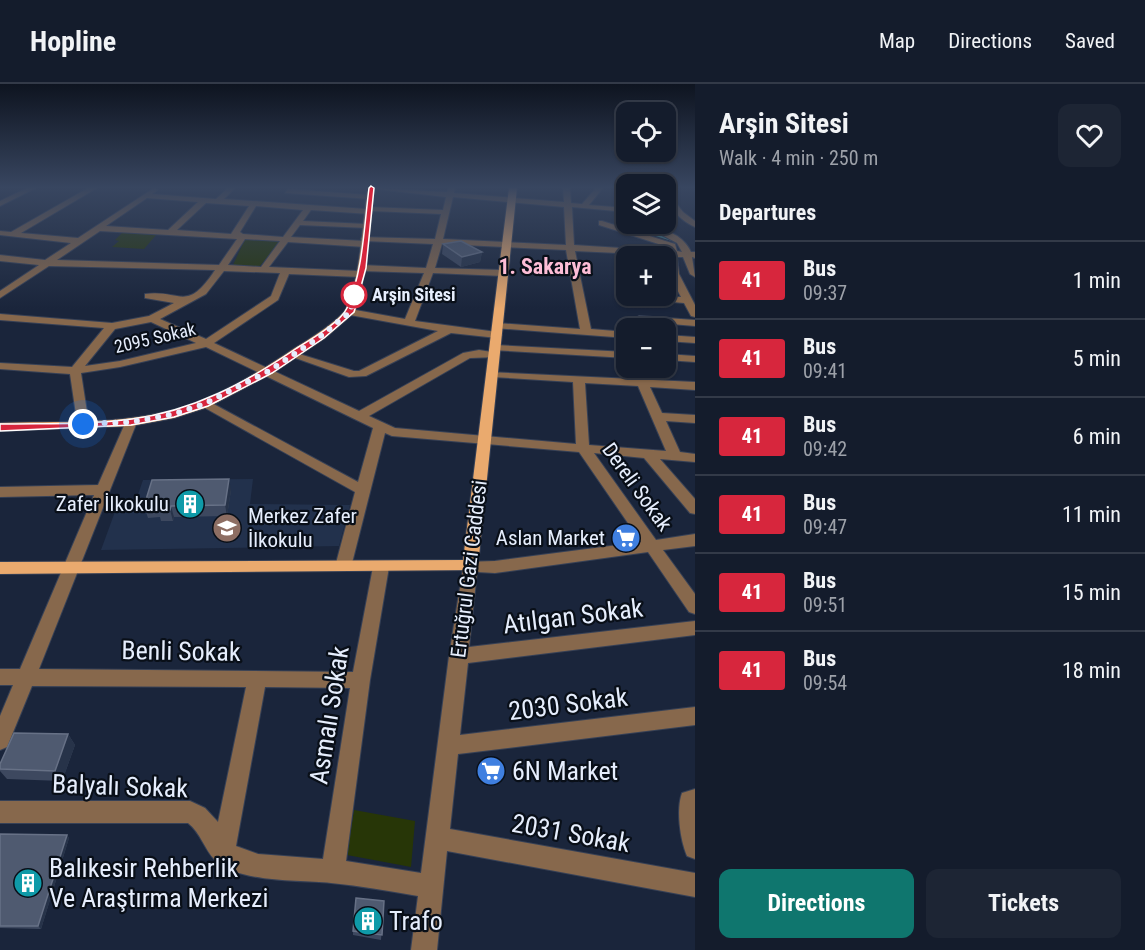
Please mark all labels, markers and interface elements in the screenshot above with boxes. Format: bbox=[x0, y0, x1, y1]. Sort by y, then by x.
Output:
text: Hopline bbox=[30, 25, 116, 58]
text: Map bbox=[879, 29, 915, 53]
text: Directions bbox=[948, 29, 1032, 53]
text: Saved bbox=[1065, 29, 1115, 53]
map controls bbox=[616, 102, 676, 378]
button: locate bbox=[616, 102, 676, 162]
button: heart bbox=[1058, 104, 1121, 167]
text: Arşin Sitesi bbox=[719, 107, 849, 140]
text: Walk · 4 min · 250 m bbox=[719, 146, 878, 170]
button: layers bbox=[616, 174, 676, 234]
text: Departures bbox=[719, 200, 816, 225]
button: + bbox=[616, 246, 676, 306]
district label: 1. Sakarya bbox=[498, 254, 592, 279]
text: Bus bbox=[803, 256, 836, 281]
text: 41 bbox=[741, 268, 763, 292]
text: 1 min bbox=[1073, 268, 1121, 293]
text: 09:37 bbox=[803, 281, 847, 305]
marker: Arşin Sitesi bbox=[341, 282, 367, 308]
place label: Arşin Sitesi bbox=[372, 284, 456, 305]
street label: 2095 Sokak bbox=[112, 318, 198, 357]
button: − bbox=[616, 318, 676, 378]
text: Bus bbox=[803, 334, 836, 359]
text: 41 bbox=[741, 346, 763, 370]
text: 5 min bbox=[1073, 346, 1121, 371]
text: 09:41 bbox=[803, 359, 847, 383]
your location bbox=[68, 409, 98, 439]
text: Bus bbox=[803, 412, 836, 437]
text: 41 bbox=[741, 424, 763, 448]
text: 6 min bbox=[1073, 424, 1121, 449]
text: 09:42 bbox=[803, 437, 847, 461]
street label: Dereli Sokak bbox=[597, 438, 677, 536]
street label: Ertuğrul Gazi Caddesi bbox=[446, 479, 492, 659]
building icon: Zafer İlkokulu bbox=[174, 488, 206, 520]
text: Bus bbox=[803, 490, 836, 515]
place label: Zafer İlkokulu bbox=[56, 492, 169, 516]
text: 41 bbox=[741, 502, 763, 526]
text: 11 min bbox=[1062, 502, 1121, 527]
place label: Merkez Zafer İlkokulu bbox=[248, 504, 357, 552]
school or university icon: Merkez Zafer İlkokulu bbox=[211, 512, 243, 544]
text: 09:47 bbox=[803, 515, 847, 539]
supermarket icon: Aslan Market bbox=[610, 522, 642, 554]
place label: Aslan Market bbox=[496, 526, 605, 550]
text: Bus bbox=[803, 568, 836, 593]
text: 41 bbox=[741, 580, 763, 604]
text: 15 min bbox=[1062, 580, 1121, 605]
street label: Atılgan Sokak bbox=[501, 592, 645, 639]
text: 09:51 bbox=[803, 593, 847, 617]
street label: Benli Sokak bbox=[121, 635, 241, 667]
street label: Asmalı Sokak bbox=[303, 644, 355, 786]
text: Bus bbox=[803, 646, 836, 671]
text: 41 bbox=[741, 658, 763, 682]
text: 18 min bbox=[1062, 658, 1121, 683]
text: 09:54 bbox=[803, 671, 847, 695]
street label: 2030 Sokak bbox=[507, 682, 630, 726]
supermarket icon: 6N Market bbox=[475, 755, 507, 787]
place label: 6N Market bbox=[512, 756, 618, 786]
street label: Balyalı Sokak bbox=[51, 769, 189, 803]
street label: 2031 Sokak bbox=[509, 808, 633, 858]
place label: Balıkesir Rehberlik Ve Araştırma Merkezi bbox=[49, 853, 268, 913]
building icon: Balıkesir Rehberlik Ve Araştırma Merkezi bbox=[12, 867, 44, 899]
button: Directions bbox=[719, 869, 914, 938]
button: Tickets bbox=[926, 869, 1121, 938]
building icon: Trafo bbox=[352, 905, 384, 937]
place label: Trafo bbox=[389, 906, 443, 936]

